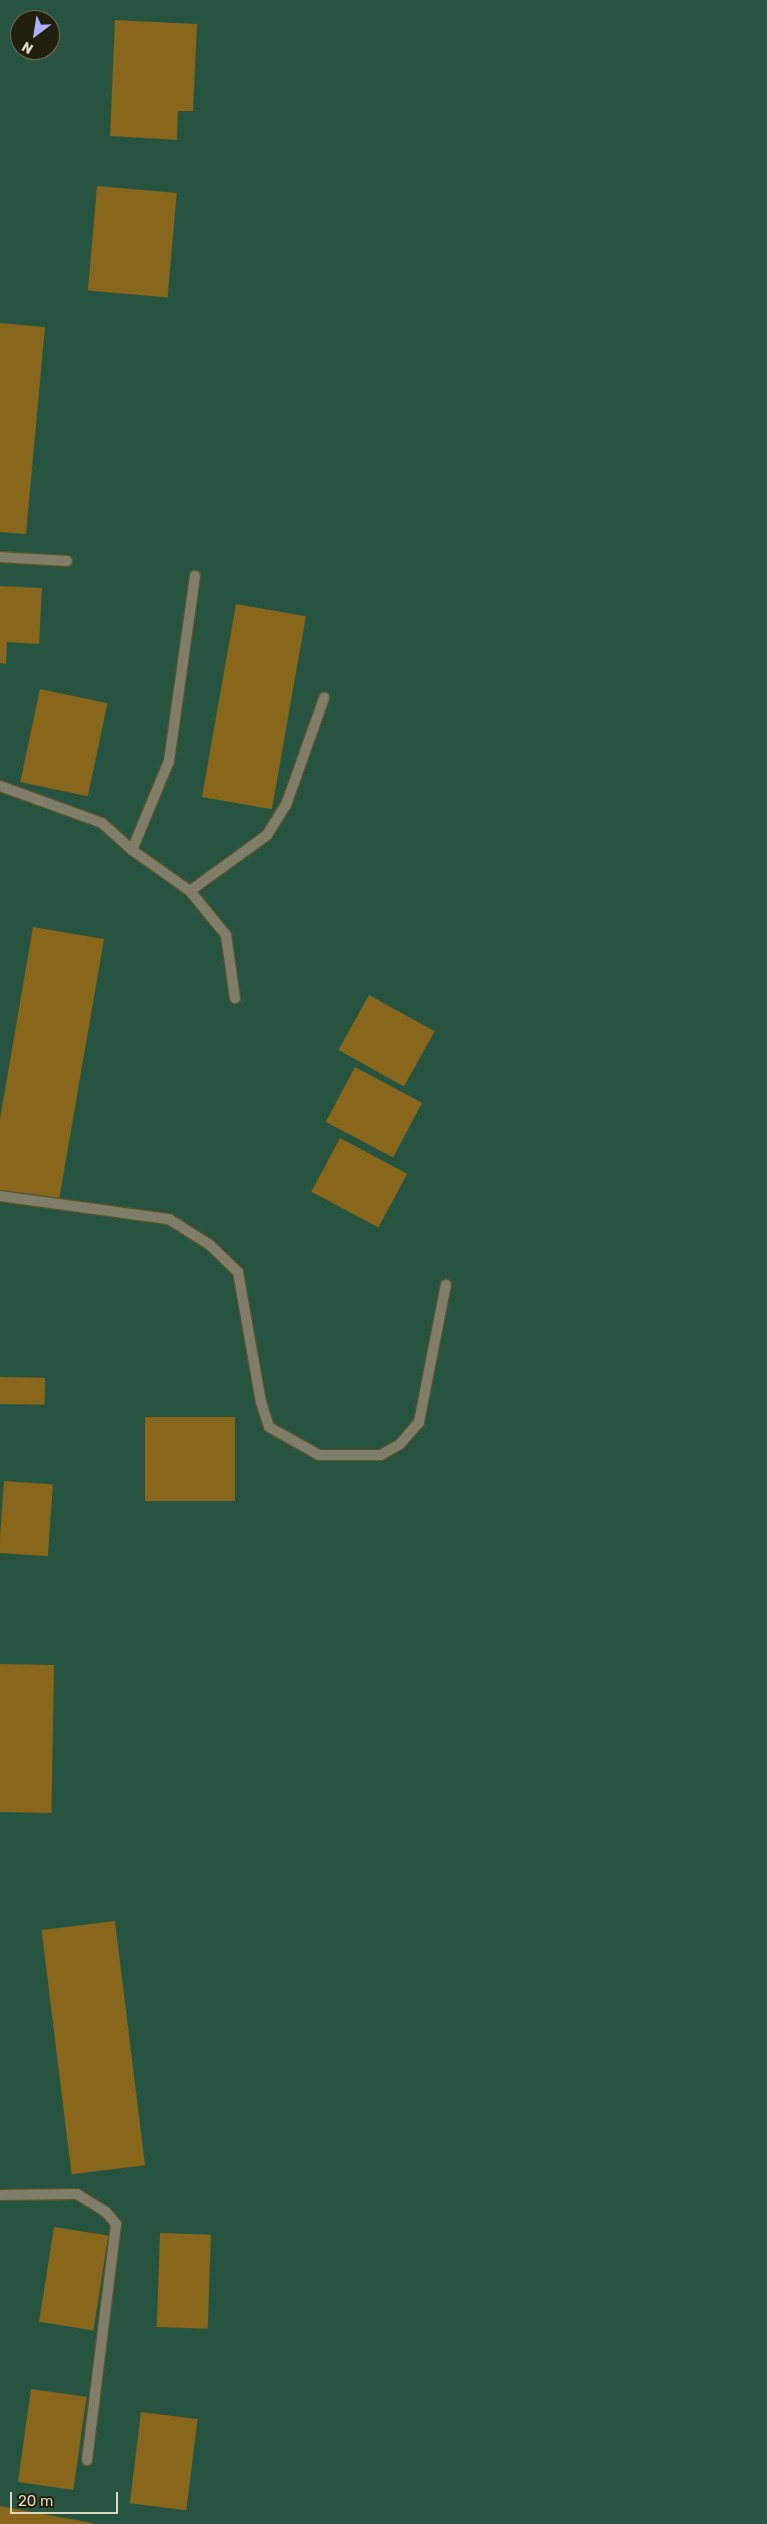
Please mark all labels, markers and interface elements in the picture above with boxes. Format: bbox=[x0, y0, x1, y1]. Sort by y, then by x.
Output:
north arrow bbox=[10, 10, 60, 60]
text: N bbox=[19, 38, 36, 57]
scale bar bbox=[12, 2482, 120, 2514]
text: 20 m bbox=[18, 2492, 53, 2510]

